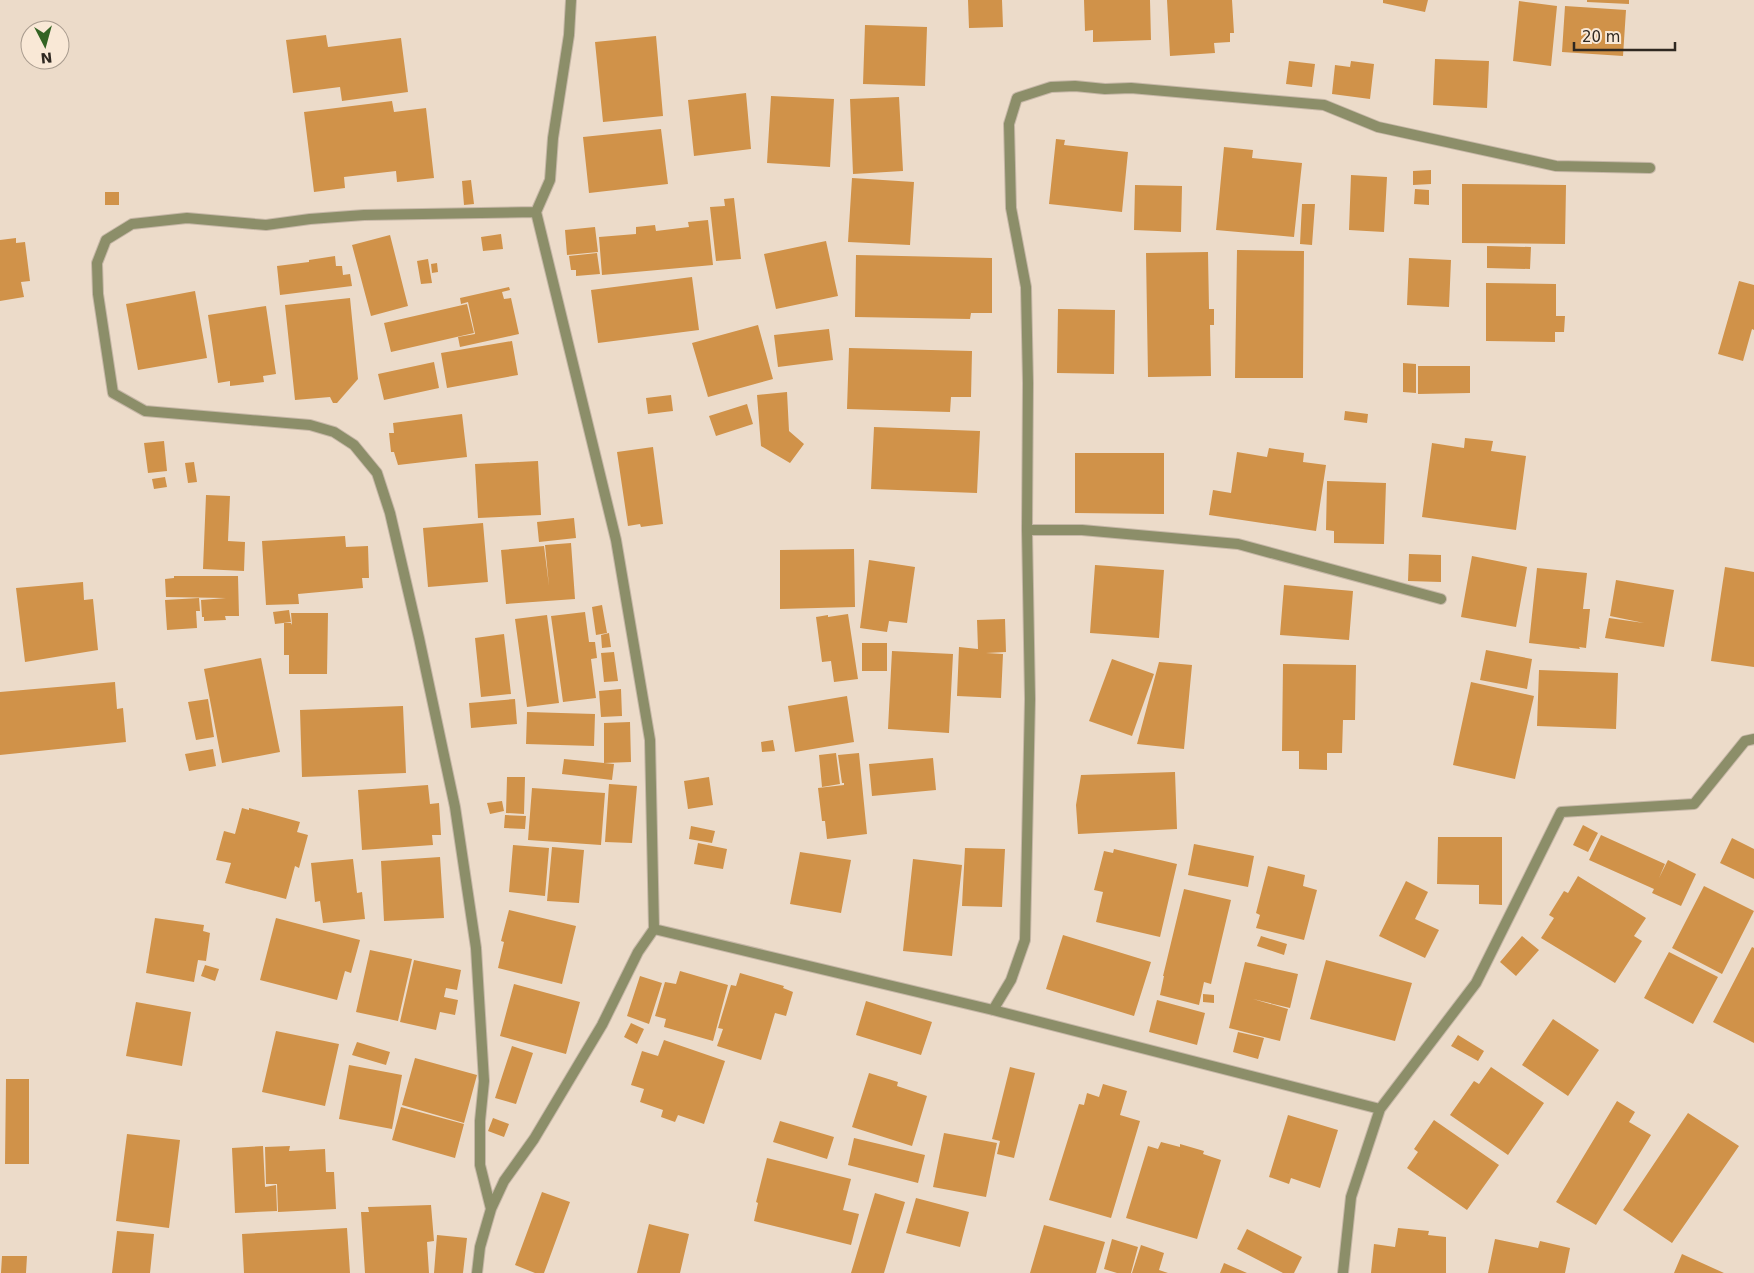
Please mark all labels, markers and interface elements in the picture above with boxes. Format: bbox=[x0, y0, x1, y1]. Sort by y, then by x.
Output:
north arrow bbox=[20, 20, 70, 70]
scale bar bbox=[1574, 20, 1675, 52]
text: 20 m bbox=[1582, 28, 1620, 46]
text: N bbox=[40, 49, 53, 66]

